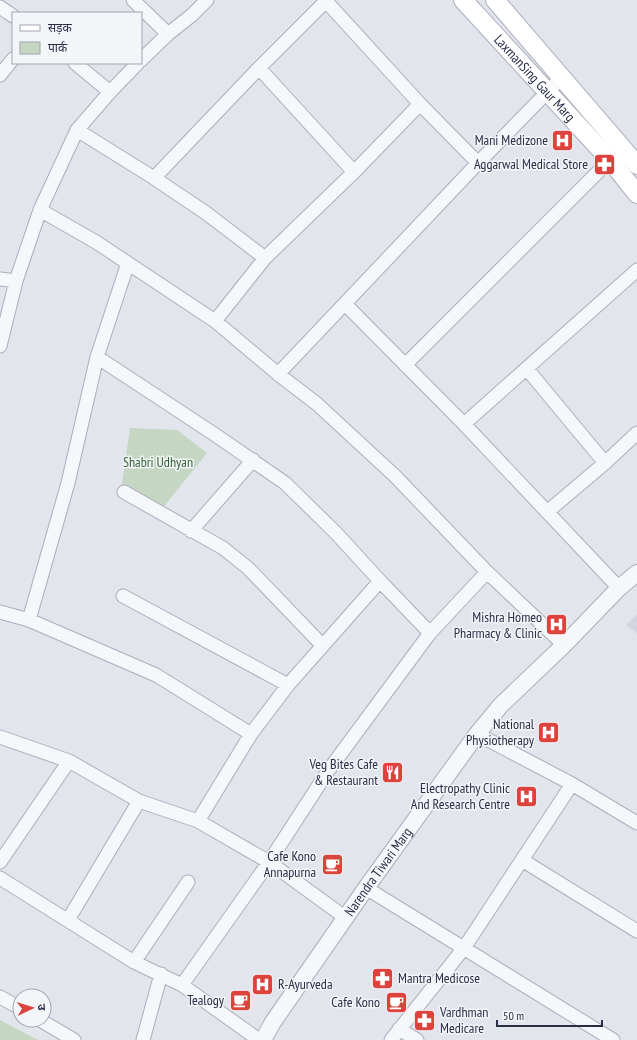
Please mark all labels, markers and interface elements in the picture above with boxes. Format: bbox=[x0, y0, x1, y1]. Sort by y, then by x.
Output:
legend bbox=[12, 12, 142, 64]
text: सड़क bbox=[48, 20, 73, 35]
street label: LaxmanSing Gaur Marg bbox=[490, 31, 579, 125]
text: पार्क bbox=[48, 40, 68, 55]
hospital icon: Mani Medizone bbox=[550, 127, 576, 153]
place label: Mani Medizone bbox=[475, 131, 548, 149]
pharmacy icon: Aggarwal Medical Store bbox=[591, 151, 617, 177]
place label: Aggarwal Medical Store bbox=[474, 155, 588, 173]
park label: Shabri Udhyan bbox=[123, 453, 193, 471]
place label: Mishra Homeo Pharmacy & Clinic bbox=[454, 608, 542, 642]
hospital icon: Mishra Homeo Pharmacy & Clinic bbox=[544, 612, 570, 638]
place label: National Physiotherapy bbox=[466, 715, 535, 749]
hospital icon: National Physiotherapy bbox=[536, 719, 562, 745]
place label: Veg Bites Cafe & Restaurant bbox=[309, 755, 378, 789]
restaurant icon: Veg Bites Cafe & Restaurant bbox=[380, 759, 406, 785]
place label: Electropathy Clinic And Research Centre bbox=[411, 779, 510, 813]
hospital icon: Electropathy Clinic And Research Centre bbox=[513, 783, 539, 809]
street label: Narendra Tiwari Marg bbox=[340, 824, 416, 919]
place label: Cafe Kono Annapurna bbox=[264, 847, 316, 881]
cafe icon: Cafe Kono Annapurna bbox=[319, 851, 345, 877]
pharmacy icon: Mantra Medicose bbox=[369, 965, 395, 991]
place label: Mantra Medicose bbox=[398, 969, 480, 987]
hospital icon: R-Ayurveda bbox=[250, 971, 276, 997]
place label: R-Ayurveda bbox=[278, 975, 333, 993]
cafe icon: Tealogy bbox=[227, 987, 253, 1013]
north arrow bbox=[12, 988, 52, 1028]
cafe icon: Cafe Kono bbox=[383, 989, 409, 1015]
place label: Tealogy bbox=[187, 991, 225, 1009]
place label: Cafe Kono bbox=[331, 993, 380, 1011]
scale bar bbox=[497, 1002, 602, 1028]
place label: Vardhman Medicare bbox=[439, 1003, 488, 1037]
text: उ bbox=[35, 1004, 49, 1012]
pharmacy icon: Vardhman Medicare bbox=[412, 1007, 438, 1033]
text: 50 m bbox=[503, 1008, 524, 1023]

